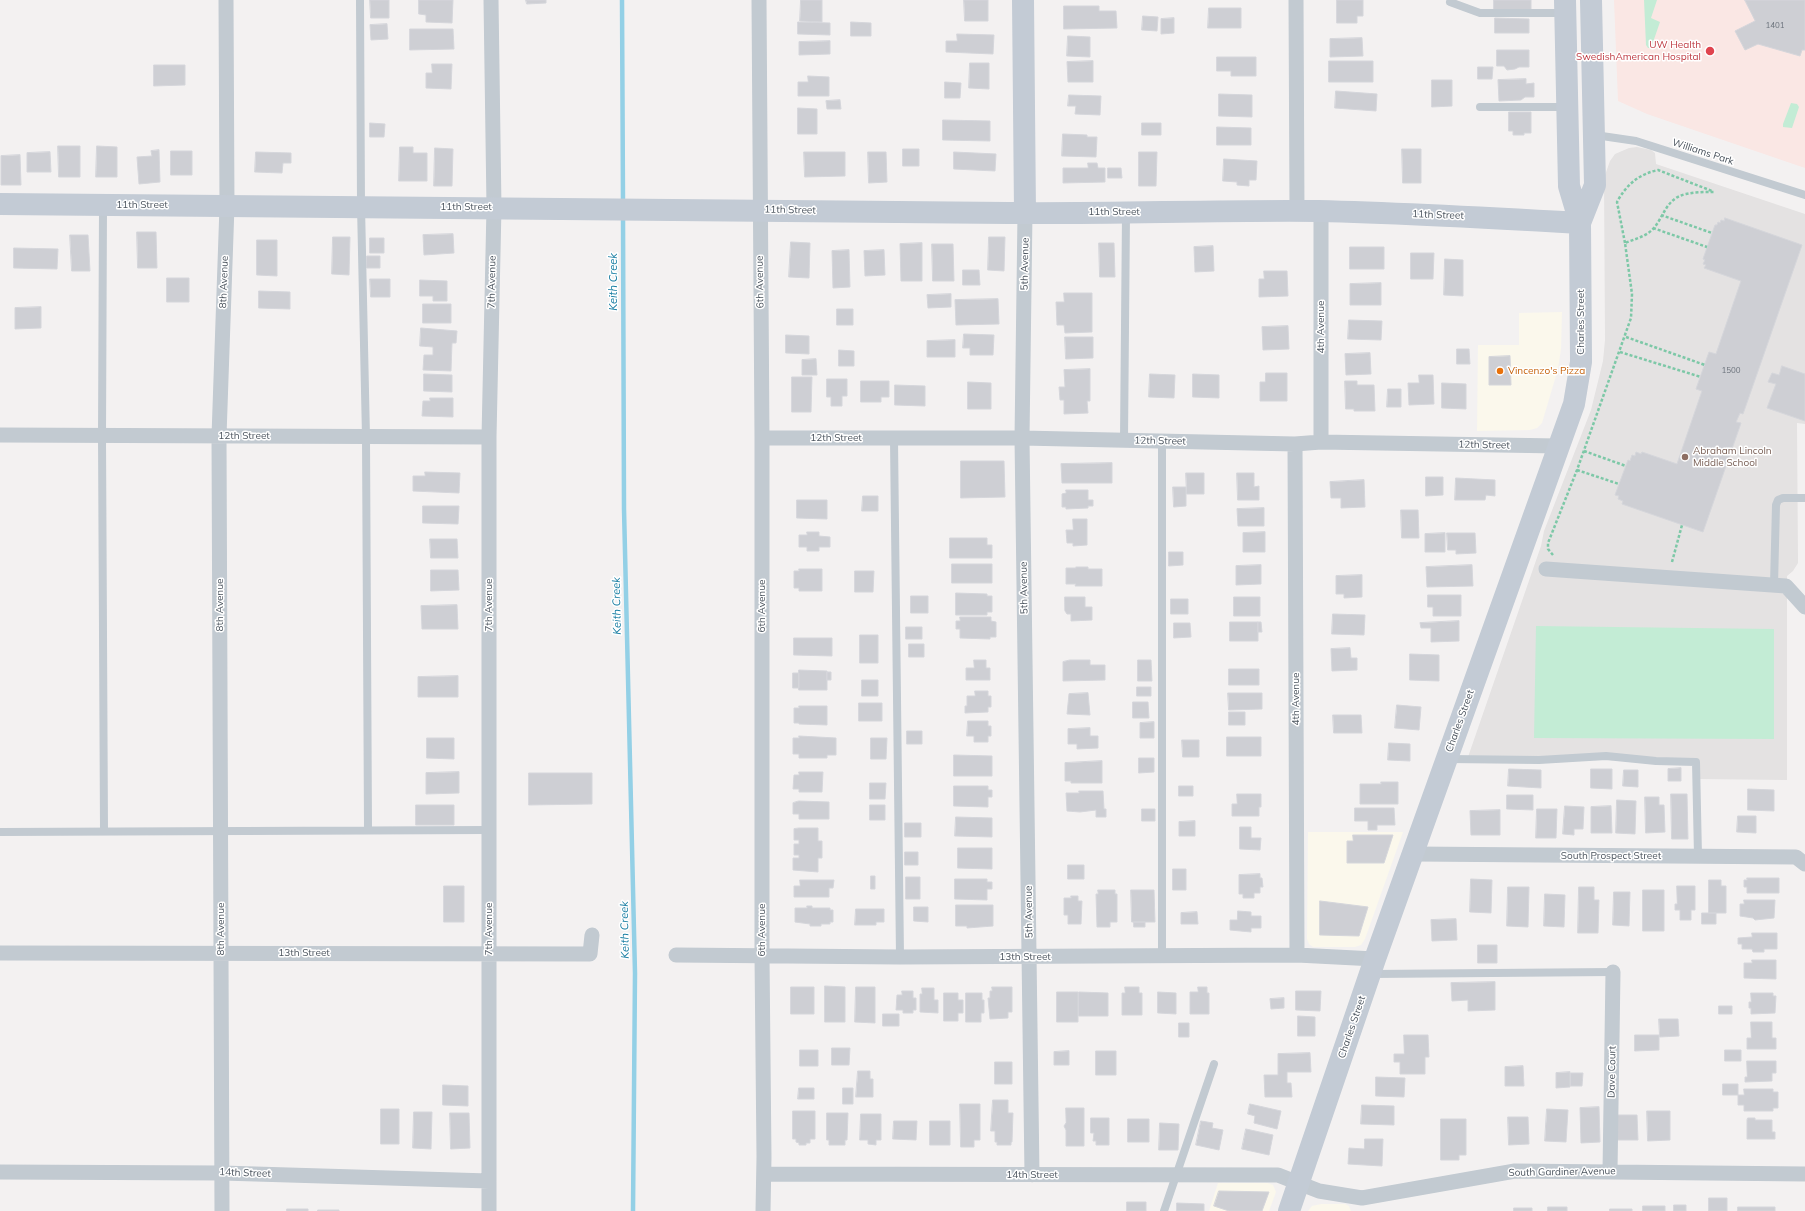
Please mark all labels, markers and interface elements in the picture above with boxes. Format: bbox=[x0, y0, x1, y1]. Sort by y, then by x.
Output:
house number: 1401 bbox=[1765, 21, 1785, 31]
place label: UW Health SwedishAmerican Hospital bbox=[1576, 39, 1701, 62]
marker: UW Health SwedishAmerican Hospital bbox=[1704, 45, 1716, 57]
street label: Williams Park bbox=[1671, 136, 1735, 168]
street label: 11th Street bbox=[116, 199, 168, 211]
street label: 11th Street bbox=[440, 201, 492, 213]
street label: 11th Street bbox=[764, 204, 816, 216]
street label: 11th Street bbox=[1088, 206, 1140, 218]
street label: 11th Street bbox=[1412, 208, 1464, 222]
street label: 5th Avenue bbox=[1019, 237, 1031, 291]
water label: Keith Creek bbox=[607, 253, 621, 311]
street label: 8th Avenue bbox=[217, 255, 231, 309]
street label: 7th Avenue bbox=[486, 255, 498, 309]
street label: 6th Avenue bbox=[754, 255, 766, 309]
street label: Charles Street bbox=[1575, 289, 1587, 355]
street label: 4th Avenue bbox=[1315, 301, 1327, 353]
place label: Vincenzo's Pizza bbox=[1508, 365, 1585, 377]
marker: Vincenzo's Pizza bbox=[1495, 366, 1505, 376]
house number: 1500 bbox=[1721, 366, 1741, 376]
street label: 12th Street bbox=[218, 430, 270, 442]
street label: 12th Street bbox=[810, 432, 862, 444]
street label: 12th Street bbox=[1134, 435, 1186, 447]
street label: 12th Street bbox=[1458, 439, 1510, 451]
place label: Abraham Lincoln Middle School bbox=[1693, 445, 1772, 468]
marker: Abraham Lincoln Middle School bbox=[1680, 452, 1690, 462]
street label: 5th Avenue bbox=[1018, 561, 1030, 615]
water label: Keith Creek bbox=[610, 577, 624, 635]
street label: 8th Avenue bbox=[214, 579, 226, 631]
street label: 7th Avenue bbox=[483, 579, 495, 631]
street label: 6th Avenue bbox=[756, 580, 768, 632]
street label: 4th Avenue bbox=[1290, 673, 1302, 725]
street label: Charles Street bbox=[1443, 688, 1477, 754]
street label: South Prospect Street bbox=[1561, 850, 1661, 862]
street label: 5th Avenue bbox=[1023, 885, 1035, 939]
water label: Keith Creek bbox=[618, 901, 632, 959]
street label: 8th Avenue bbox=[215, 903, 227, 955]
street label: 7th Avenue bbox=[483, 903, 495, 955]
street label: 6th Avenue bbox=[756, 904, 768, 956]
street label: 13th Street bbox=[278, 947, 330, 959]
street label: 13th Street bbox=[999, 951, 1051, 963]
street label: Charles Street bbox=[1336, 994, 1368, 1060]
street label: Dave Court bbox=[1606, 1046, 1618, 1098]
street label: South Gardiner Avenue bbox=[1508, 1165, 1616, 1179]
street label: 14th Street bbox=[219, 1166, 271, 1180]
street label: 14th Street bbox=[1006, 1169, 1058, 1181]

